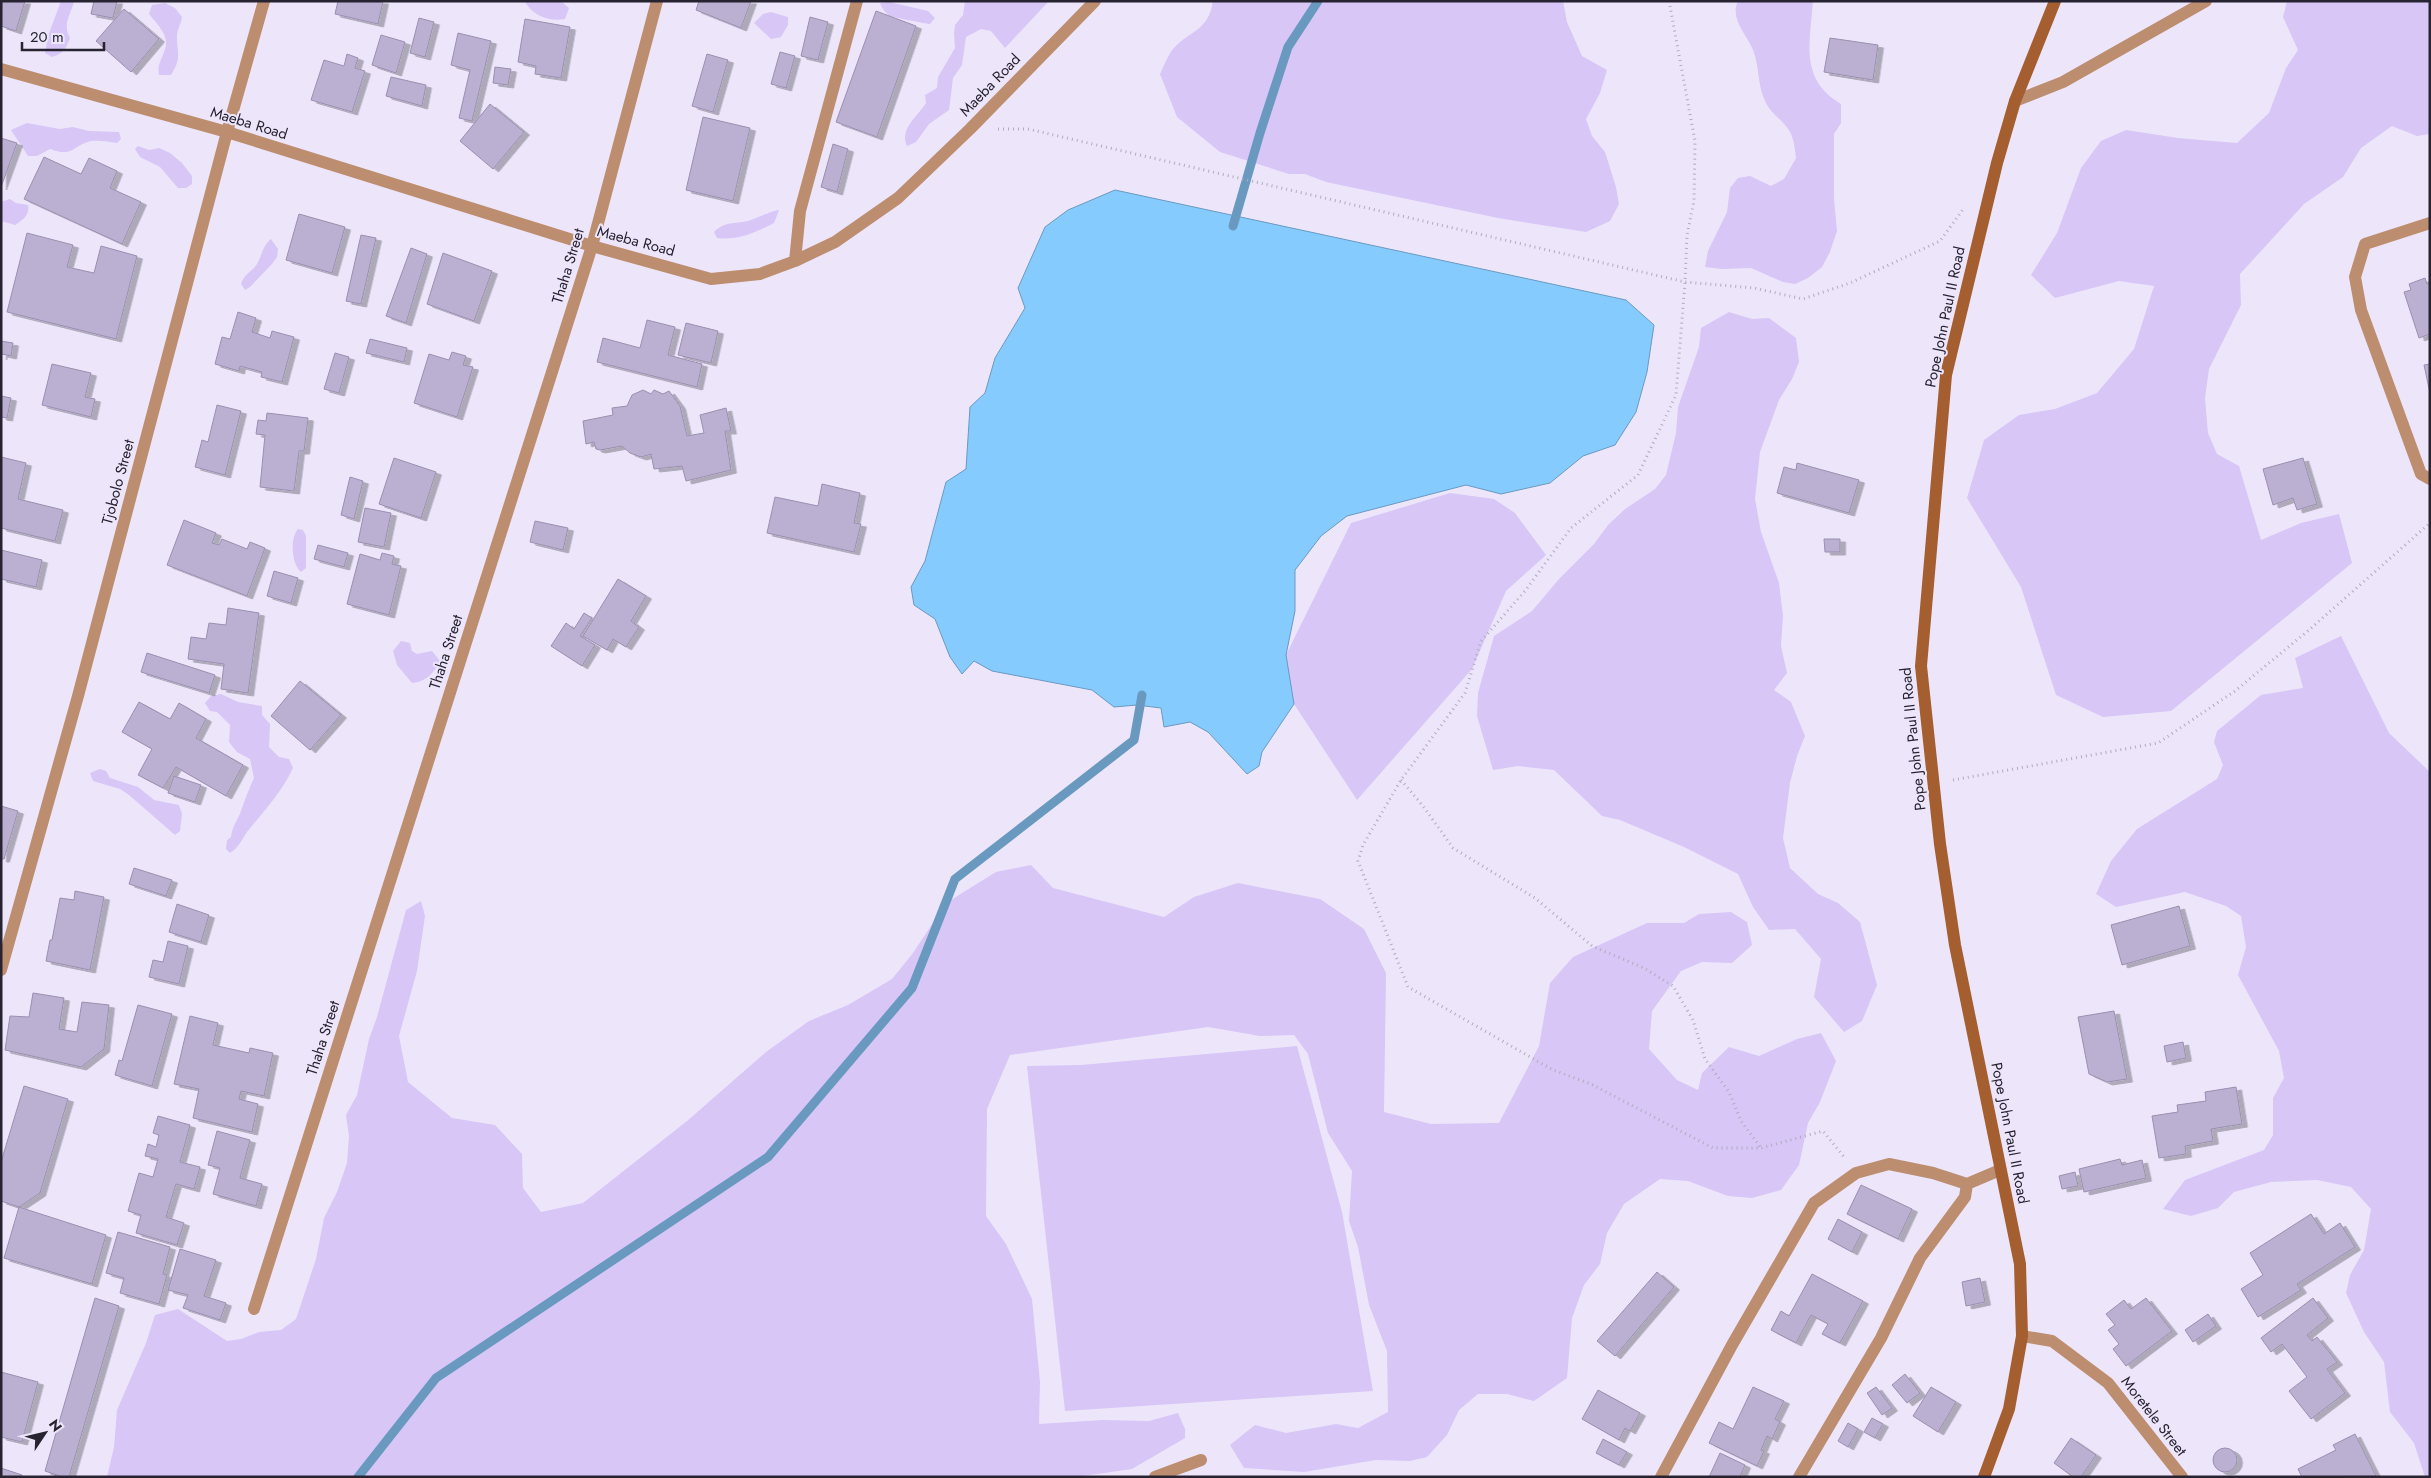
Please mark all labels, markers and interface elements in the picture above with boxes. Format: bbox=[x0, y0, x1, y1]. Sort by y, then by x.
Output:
scale bar bbox=[22, 20, 105, 52]
text: 20 m bbox=[30, 26, 64, 48]
street label: Maeba Road bbox=[954, 49, 1026, 121]
street label: Maeba Road bbox=[208, 101, 290, 145]
street label: Maeba Road bbox=[595, 220, 677, 262]
street label: Thaha Street bbox=[546, 225, 590, 306]
street label: Pope John Paul II Road bbox=[1919, 244, 1971, 390]
street label: Tjobolo Street bbox=[96, 436, 140, 527]
street label: Thaha Street bbox=[424, 611, 469, 692]
street label: Pope John Paul II Road bbox=[1895, 666, 1931, 812]
street label: Thaha Street bbox=[301, 997, 346, 1078]
street label: Pope John Paul II Road bbox=[1985, 1060, 2035, 1206]
street label: Moretele Street bbox=[2116, 1371, 2192, 1461]
north arrow bbox=[20, 1408, 70, 1458]
text: N bbox=[44, 1415, 67, 1436]

